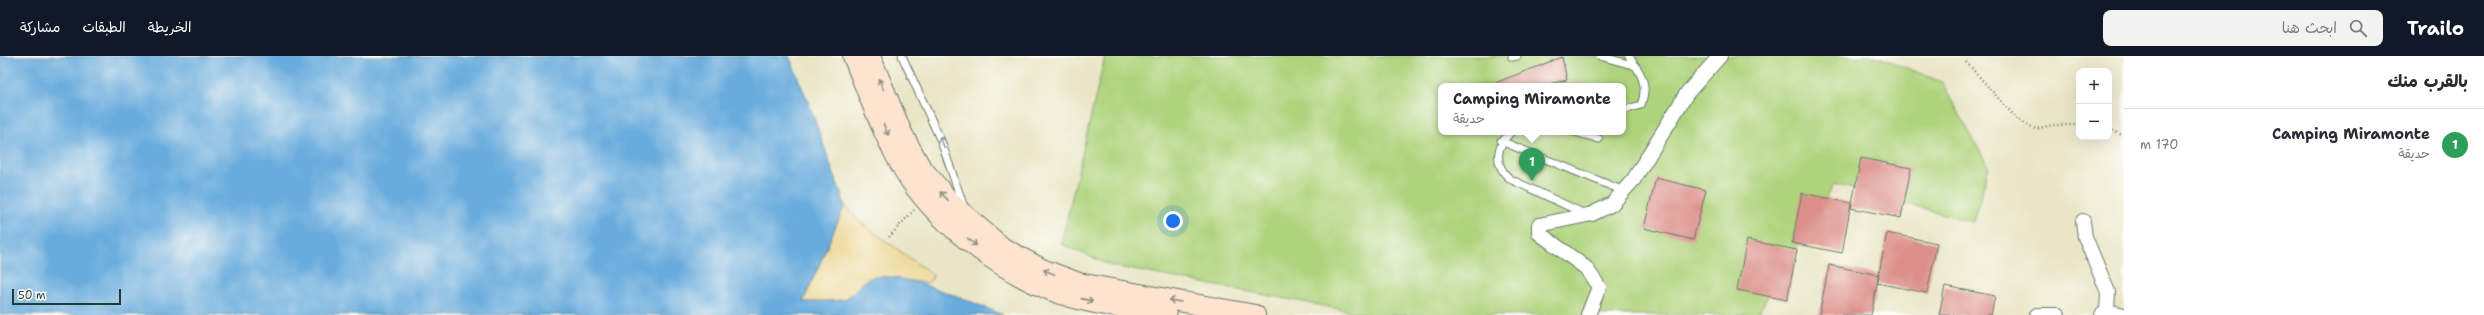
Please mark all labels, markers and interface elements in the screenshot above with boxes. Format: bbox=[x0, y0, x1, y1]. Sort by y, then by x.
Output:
search box bbox=[2103, 10, 2383, 46]
text: Trailo bbox=[2407, 16, 2464, 41]
icon: search bbox=[2347, 17, 2369, 39]
text: مشاركة bbox=[20, 18, 60, 36]
text: الطبقات bbox=[82, 18, 126, 36]
text: الخريطة bbox=[148, 18, 191, 36]
text: ابحث هنا bbox=[2282, 18, 2337, 38]
map controls bbox=[2076, 68, 2112, 140]
button: + bbox=[2076, 68, 2112, 104]
text: بالقرب منك bbox=[2388, 70, 2468, 92]
one-way arrow bbox=[877, 78, 885, 90]
popup bbox=[1438, 83, 1626, 135]
text: Camping Miramonte bbox=[1453, 89, 1611, 109]
button: − bbox=[2076, 104, 2112, 140]
text: حديقة bbox=[1453, 110, 1485, 127]
one-way arrow bbox=[883, 124, 890, 136]
text: Camping Miramonte bbox=[2272, 124, 2430, 144]
text: 170 m bbox=[2140, 136, 2178, 153]
text: 1 bbox=[2452, 136, 2458, 153]
one-way arrow bbox=[937, 137, 945, 149]
text: حديقة bbox=[2398, 145, 2430, 162]
pin: 1 bbox=[1519, 148, 1545, 181]
one-way arrow bbox=[939, 191, 949, 201]
your location bbox=[1163, 211, 1183, 231]
one-way arrow bbox=[967, 238, 978, 247]
one-way arrow bbox=[1043, 267, 1055, 275]
scale bar bbox=[12, 287, 121, 306]
text: 50 m bbox=[18, 288, 46, 303]
one-way arrow bbox=[1080, 297, 1093, 305]
one-way arrow bbox=[1169, 297, 1182, 305]

